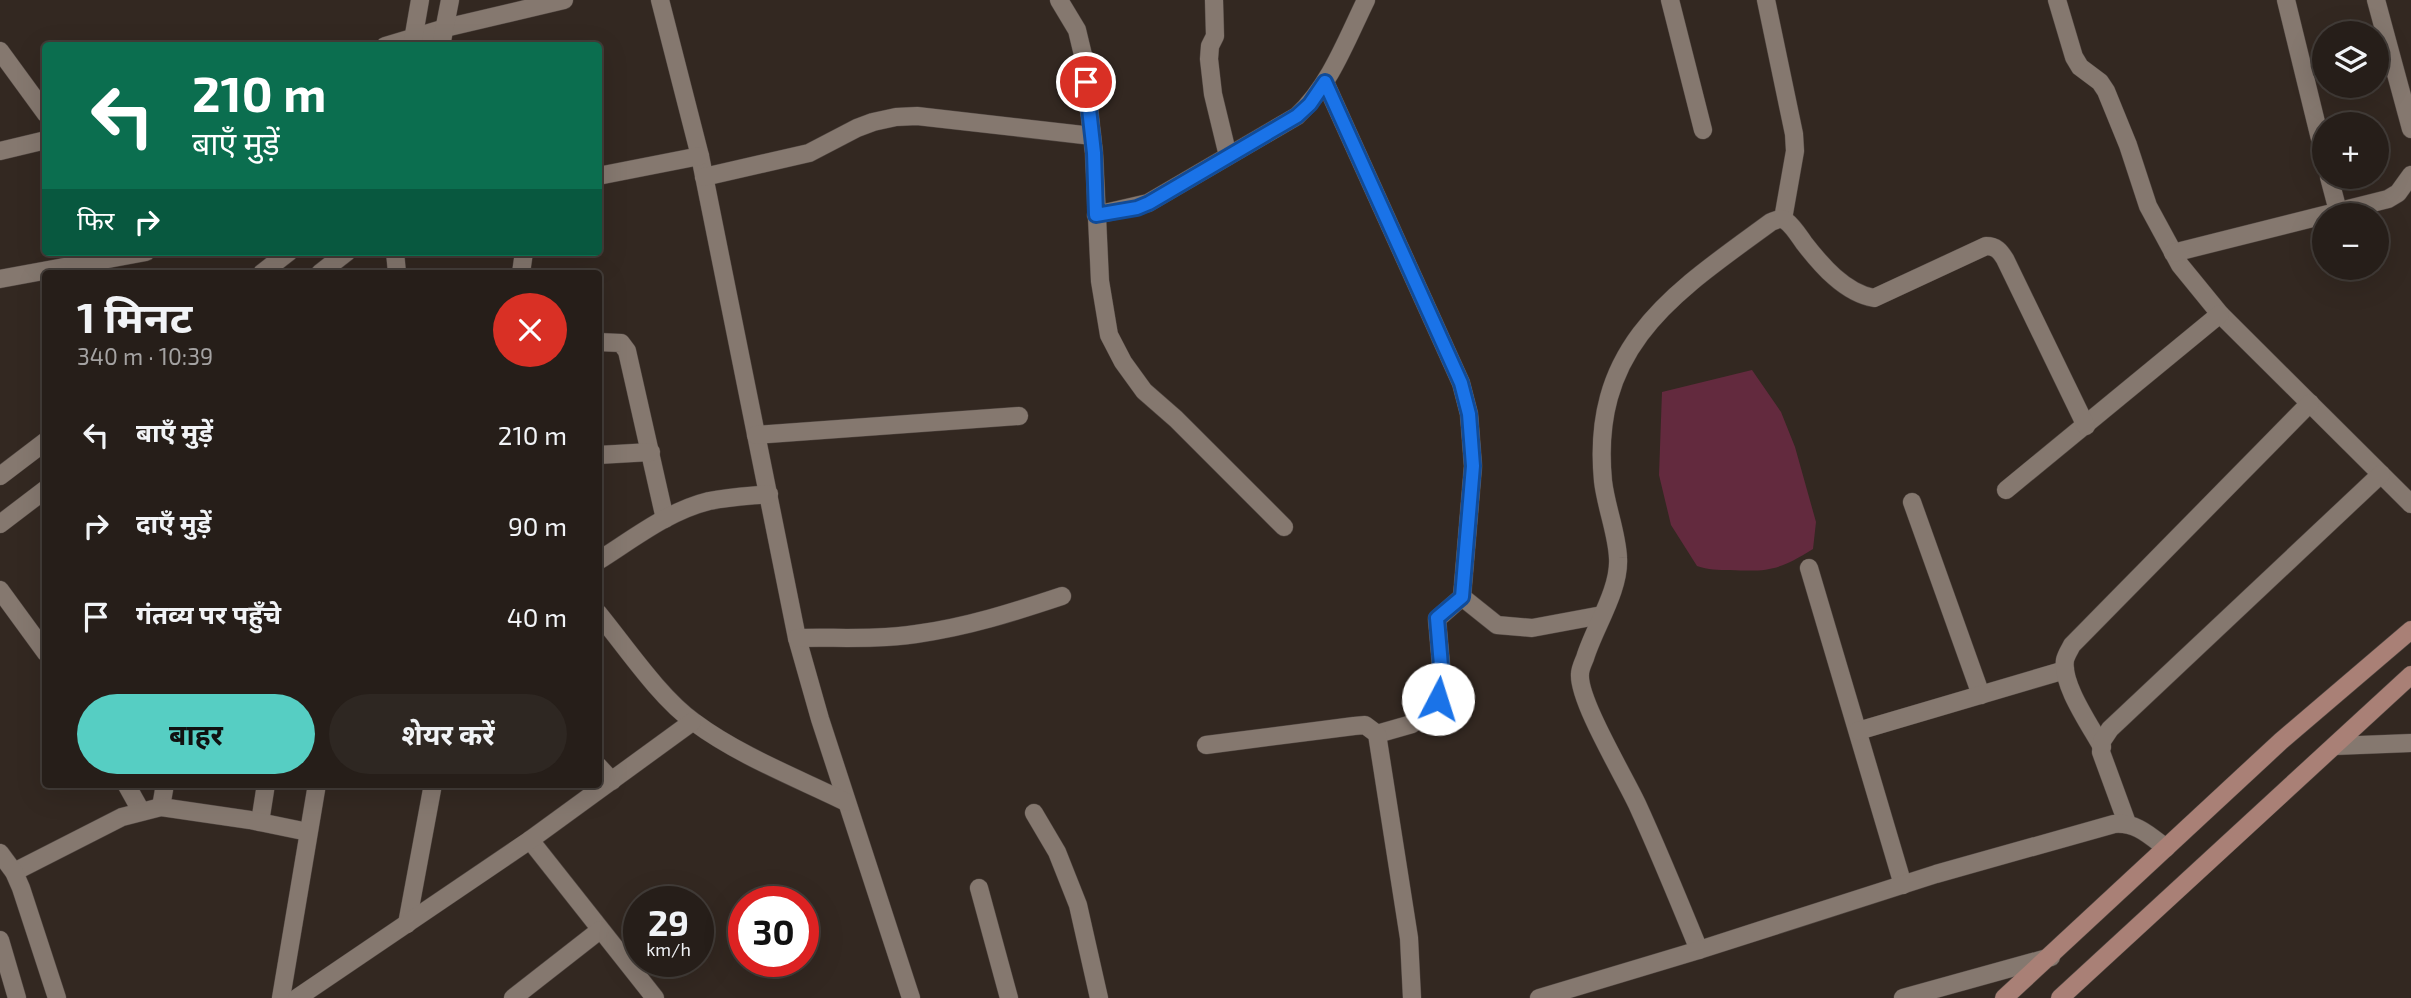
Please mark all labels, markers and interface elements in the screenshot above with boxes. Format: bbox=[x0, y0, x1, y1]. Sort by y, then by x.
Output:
map controls bbox=[2312, 21, 2389, 280]
button: layers bbox=[2312, 21, 2389, 98]
pin bbox=[1056, 52, 1116, 112]
text: 210 m bbox=[192, 63, 326, 122]
icon: arrive bbox=[1067, 63, 1105, 101]
icon: left bbox=[77, 70, 168, 161]
button: + bbox=[2312, 112, 2389, 189]
text: बाएँ मुड़ें bbox=[192, 123, 280, 161]
icon: right bbox=[128, 203, 166, 241]
button: − bbox=[2312, 203, 2389, 280]
text: फिर bbox=[77, 204, 114, 235]
text: 1 मिनट bbox=[77, 291, 192, 341]
button: close bbox=[493, 293, 567, 367]
text: 340 m · 10:39 bbox=[77, 342, 213, 370]
icon: left bbox=[77, 416, 115, 454]
text: बाएँ मुड़ें bbox=[136, 416, 213, 447]
text: 210 m bbox=[498, 419, 567, 450]
icon: right bbox=[77, 507, 115, 545]
text: दाएँ मुड़ें bbox=[136, 507, 211, 538]
text: 90 m bbox=[508, 510, 567, 541]
icon: arrive bbox=[77, 598, 115, 636]
text: गंतव्य पर पहुँचे bbox=[136, 598, 281, 629]
text: 40 m bbox=[507, 601, 567, 632]
position arrow bbox=[1401, 662, 1475, 736]
button: बाहर bbox=[77, 694, 315, 774]
button: शेयर करें bbox=[329, 694, 567, 774]
speed limit sign: 30 bbox=[728, 886, 819, 977]
text: 29 bbox=[648, 901, 689, 943]
text: km/h bbox=[646, 938, 691, 960]

